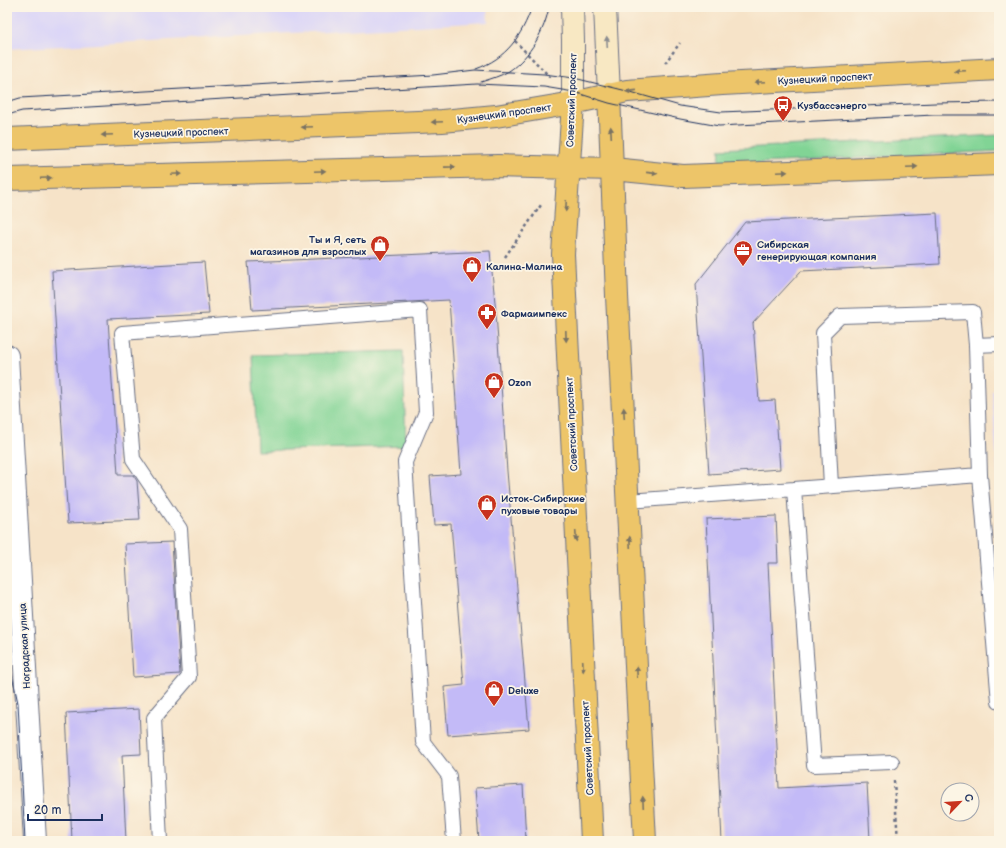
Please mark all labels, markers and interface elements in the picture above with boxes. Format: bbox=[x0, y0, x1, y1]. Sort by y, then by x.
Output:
one-way arrow bbox=[603, 36, 610, 48]
street label: Советский проспект bbox=[564, 52, 580, 147]
one-way arrow bbox=[954, 67, 966, 74]
street label: Кузнецкий проспект bbox=[777, 70, 873, 87]
one-way arrow bbox=[754, 78, 766, 85]
one-way arrow bbox=[625, 88, 637, 94]
bus stop icon: Кузбассэнерго bbox=[772, 94, 794, 122]
place label: Кузбассэнерго bbox=[797, 100, 867, 112]
street label: Кузнецкий проспект bbox=[456, 101, 552, 127]
one-way arrow bbox=[431, 118, 443, 125]
one-way arrow bbox=[300, 124, 313, 130]
street label: Кузнецкий проспект bbox=[133, 125, 229, 141]
one-way arrow bbox=[607, 126, 614, 138]
one-way arrow bbox=[101, 132, 114, 138]
one-way arrow bbox=[444, 164, 457, 170]
one-way arrow bbox=[905, 164, 918, 170]
one-way arrow bbox=[314, 167, 326, 174]
one-way arrow bbox=[776, 169, 788, 176]
one-way arrow bbox=[646, 170, 658, 176]
one-way arrow bbox=[170, 171, 182, 178]
one-way arrow bbox=[40, 175, 53, 181]
one-way arrow bbox=[562, 200, 569, 212]
place label: Ты и Я, сеть магазинов для взрослых bbox=[250, 234, 367, 258]
shop icon: Ты и Я, сеть магазинов для взрослых bbox=[369, 234, 391, 262]
office icon: Сибирская генерирующая компания bbox=[732, 239, 754, 267]
place label: Сибирская генерирующая компания bbox=[757, 239, 877, 263]
shop icon: Калина-Малина bbox=[461, 255, 483, 283]
place label: Калина-Малина bbox=[486, 261, 563, 273]
pharmacy icon: Фармаимпекс bbox=[476, 302, 498, 330]
place label: Фармаимпекс bbox=[501, 308, 567, 320]
one-way arrow bbox=[563, 330, 570, 342]
shop icon: Ozon bbox=[483, 371, 505, 399]
street label: Советский проспект bbox=[564, 376, 580, 471]
place label: Ozon bbox=[508, 377, 532, 389]
one-way arrow bbox=[620, 407, 627, 419]
shop icon: Исток-Сибирские пуховые товары bbox=[476, 493, 498, 521]
place label: Исток-Сибирские пуховые товары bbox=[501, 493, 585, 517]
one-way arrow bbox=[573, 530, 580, 542]
one-way arrow bbox=[627, 536, 634, 548]
street label: Ноградская улица bbox=[17, 603, 33, 689]
one-way arrow bbox=[580, 660, 586, 673]
one-way arrow bbox=[633, 666, 640, 678]
shop icon: Deluxe bbox=[483, 679, 505, 707]
place label: Deluxe bbox=[508, 685, 539, 697]
street label: Советский проспект bbox=[580, 700, 596, 795]
north arrow bbox=[940, 782, 980, 822]
text: С bbox=[961, 792, 976, 805]
one-way arrow bbox=[640, 795, 646, 808]
scale bar bbox=[28, 796, 102, 822]
text: 20 m bbox=[34, 803, 61, 818]

